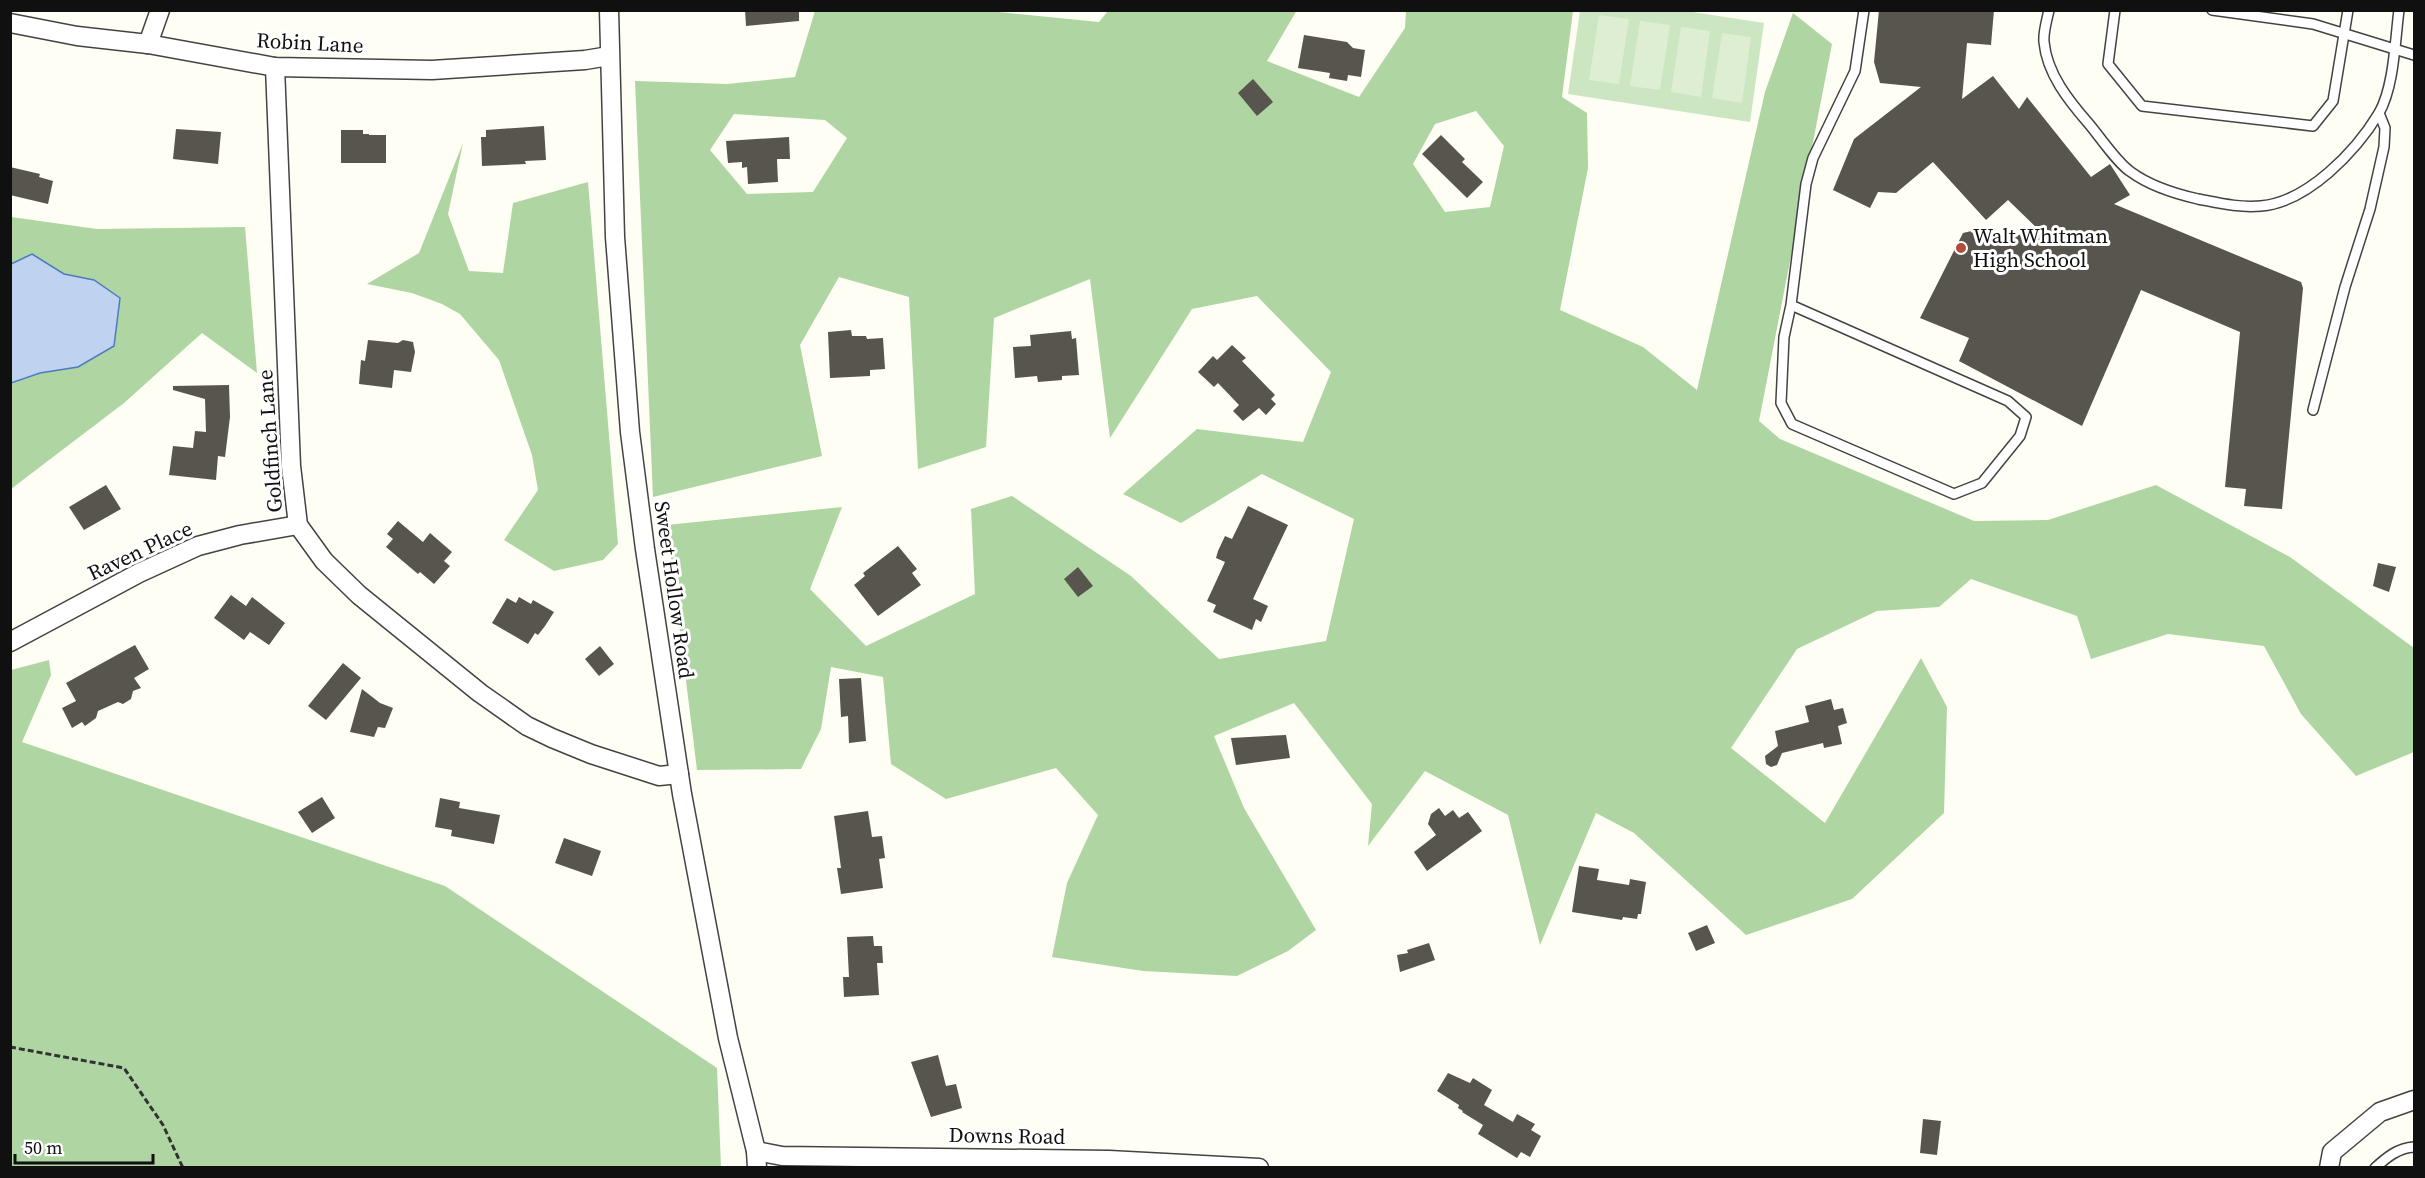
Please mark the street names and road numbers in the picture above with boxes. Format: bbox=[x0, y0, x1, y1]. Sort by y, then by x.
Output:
street label: Robin Lane bbox=[256, 25, 364, 60]
street label: Goldfinch Lane bbox=[250, 369, 289, 514]
street label: Sweet Hollow Road bbox=[648, 499, 701, 681]
street label: Raven Place bbox=[83, 514, 197, 587]
street label: Downs Road bbox=[948, 1120, 1066, 1151]

